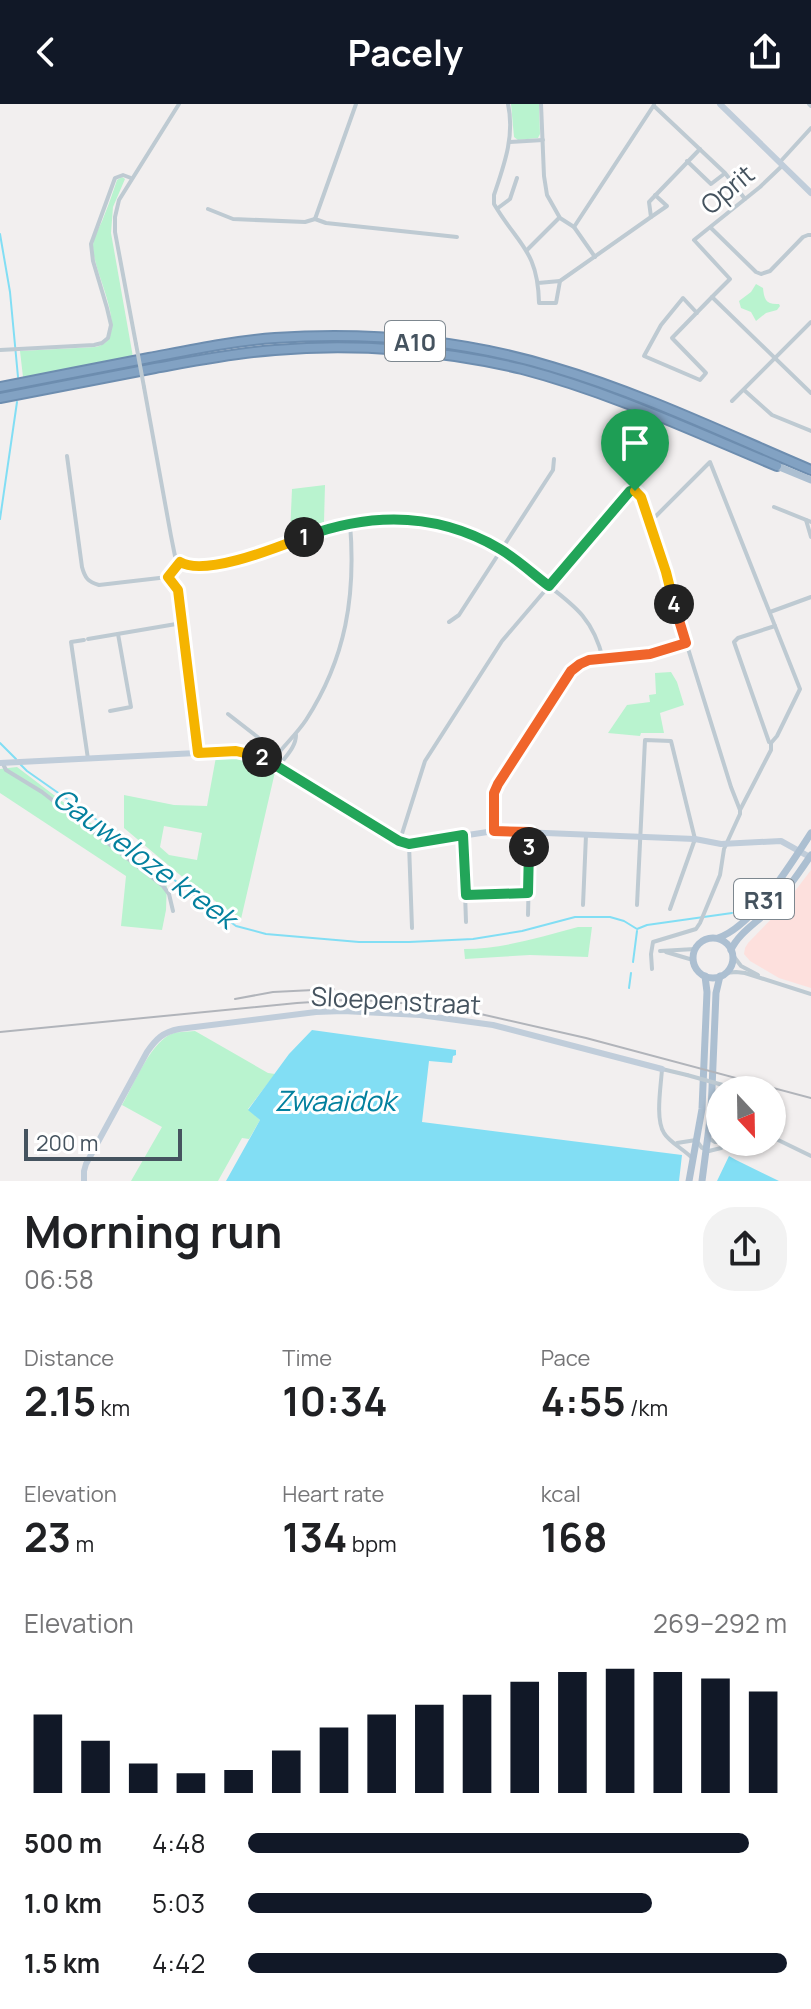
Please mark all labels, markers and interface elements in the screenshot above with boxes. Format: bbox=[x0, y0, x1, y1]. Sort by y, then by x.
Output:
text: Pacely bbox=[348, 28, 463, 77]
icon: back bbox=[24, 30, 68, 74]
icon: share bbox=[743, 30, 787, 74]
street label: Oprit bbox=[692, 156, 762, 222]
road number: A10 bbox=[385, 321, 445, 361]
pin bbox=[601, 409, 669, 491]
icon: arrive bbox=[613, 421, 657, 465]
pin: 1 bbox=[284, 517, 324, 557]
text: 1 bbox=[299, 522, 309, 552]
pin: 4 bbox=[654, 584, 694, 624]
text: 4 bbox=[667, 589, 681, 619]
pin: 2 bbox=[242, 737, 282, 777]
text: 2 bbox=[255, 742, 269, 772]
water label: Gauweloze kreek bbox=[46, 778, 248, 939]
pin: 3 bbox=[509, 827, 549, 867]
text: 3 bbox=[523, 832, 535, 862]
road number: R31 bbox=[734, 879, 794, 919]
street label: Sloepenstraat bbox=[310, 978, 482, 1022]
north arrow bbox=[706, 1076, 786, 1156]
map controls bbox=[706, 1076, 786, 1156]
water label: Zwaaidok bbox=[275, 1081, 400, 1119]
scale bar bbox=[24, 1125, 182, 1161]
text: 200 m bbox=[36, 1128, 98, 1158]
text: Morning run bbox=[24, 1201, 282, 1261]
button: share bbox=[703, 1207, 787, 1291]
text: 06:58 bbox=[24, 1261, 94, 1297]
text: Distance bbox=[24, 1343, 114, 1373]
text: Time bbox=[282, 1343, 332, 1373]
text: Pace bbox=[541, 1343, 590, 1373]
text: 2.15 bbox=[24, 1373, 96, 1428]
text: 10:34 bbox=[282, 1373, 387, 1428]
text: 4:55 bbox=[541, 1373, 626, 1428]
text: km bbox=[96, 1393, 130, 1423]
text: /km bbox=[626, 1393, 668, 1423]
text: Elevation bbox=[24, 1479, 117, 1509]
text: Heart rate bbox=[282, 1479, 384, 1509]
text: kcal bbox=[541, 1479, 581, 1509]
text: 23 bbox=[24, 1509, 71, 1564]
text: 134 bbox=[282, 1509, 347, 1564]
text: 168 bbox=[541, 1509, 608, 1564]
text: m bbox=[71, 1529, 94, 1559]
text: bpm bbox=[347, 1529, 397, 1559]
text: Elevation bbox=[24, 1605, 134, 1641]
text: 269–292 m bbox=[653, 1605, 787, 1641]
text: 500 m bbox=[24, 1825, 102, 1861]
text: 4:48 bbox=[152, 1825, 206, 1861]
text: 1.0 km bbox=[24, 1885, 102, 1921]
text: 5:03 bbox=[152, 1885, 205, 1921]
text: 1.5 km bbox=[24, 1945, 100, 1981]
text: 4:42 bbox=[152, 1945, 205, 1981]

